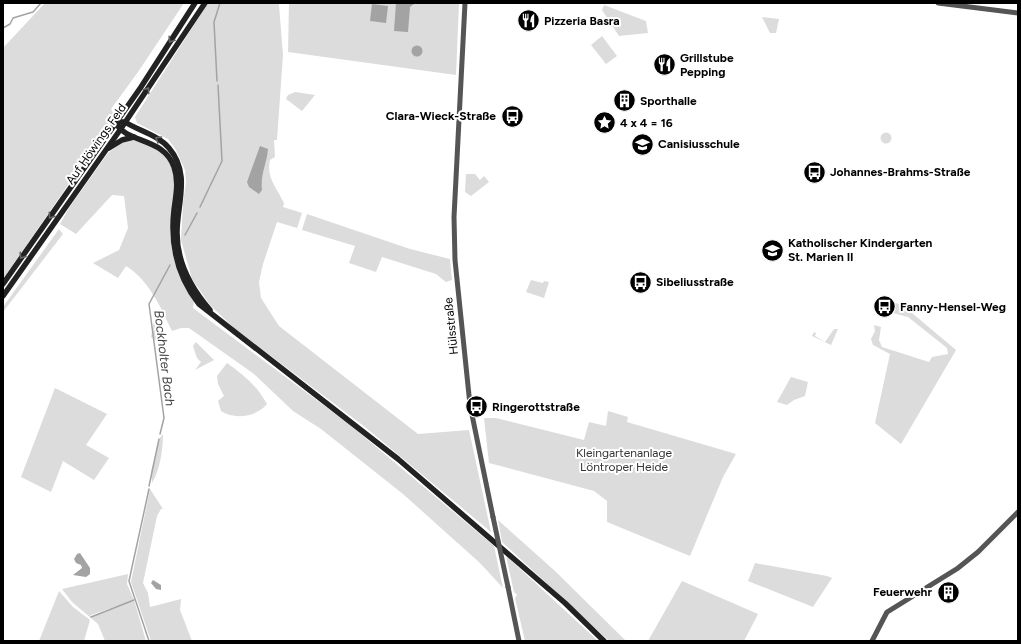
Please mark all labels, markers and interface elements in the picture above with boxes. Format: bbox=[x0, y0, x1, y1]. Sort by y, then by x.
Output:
restaurant icon: Pizzeria Basra bbox=[516, 8, 542, 34]
place label: Pizzeria Basra bbox=[544, 14, 620, 28]
one-way arrow bbox=[169, 36, 176, 43]
place label: Grillstube Pepping bbox=[680, 51, 734, 79]
restaurant icon: Grillstube Pepping bbox=[652, 52, 678, 78]
one-way arrow bbox=[142, 87, 150, 94]
building icon: Sporthalle bbox=[611, 88, 637, 114]
place label: Sporthalle bbox=[640, 94, 697, 108]
street label: Auf Höwings Feld bbox=[63, 101, 129, 187]
bus stop icon: Clara-Wieck-Straße bbox=[499, 103, 525, 129]
place label: Clara-Wieck-Straße bbox=[386, 109, 496, 123]
place icon: 4 x 4 = 16 bbox=[591, 110, 617, 136]
place label: 4 x 4 = 16 bbox=[620, 116, 673, 130]
school or university icon: Canisiusschule bbox=[629, 131, 655, 157]
one-way arrow bbox=[155, 136, 162, 144]
place label: Canisiusschule bbox=[658, 137, 740, 151]
bus stop icon: Johannes-Brahms-Straße bbox=[801, 159, 827, 185]
place label: Johannes-Brahms-Straße bbox=[830, 165, 971, 179]
one-way arrow bbox=[48, 211, 55, 218]
place label: Katholischer Kindergarten St. Marien II bbox=[788, 236, 933, 264]
school or university icon: Katholischer Kindergarten St. Marien II bbox=[760, 237, 786, 263]
one-way arrow bbox=[19, 252, 27, 259]
bus stop icon: Sibeliusstraße bbox=[627, 269, 653, 295]
place label: Sibeliusstraße bbox=[656, 275, 734, 289]
bus stop icon: Fanny-Hensel-Weg bbox=[872, 294, 898, 320]
street label: Hülsstraße bbox=[441, 296, 461, 355]
place label: Fanny-Hensel-Weg bbox=[900, 300, 1006, 314]
water label: Bockholter Bach bbox=[151, 309, 178, 407]
bus stop icon: Ringerottstraße bbox=[463, 394, 489, 420]
place label: Ringerottstraße bbox=[492, 400, 580, 414]
park label: Kleingartenanlage Löntroper Heide bbox=[576, 446, 673, 474]
building icon: Feuerwehr bbox=[935, 579, 961, 605]
place label: Feuerwehr bbox=[873, 585, 932, 599]

